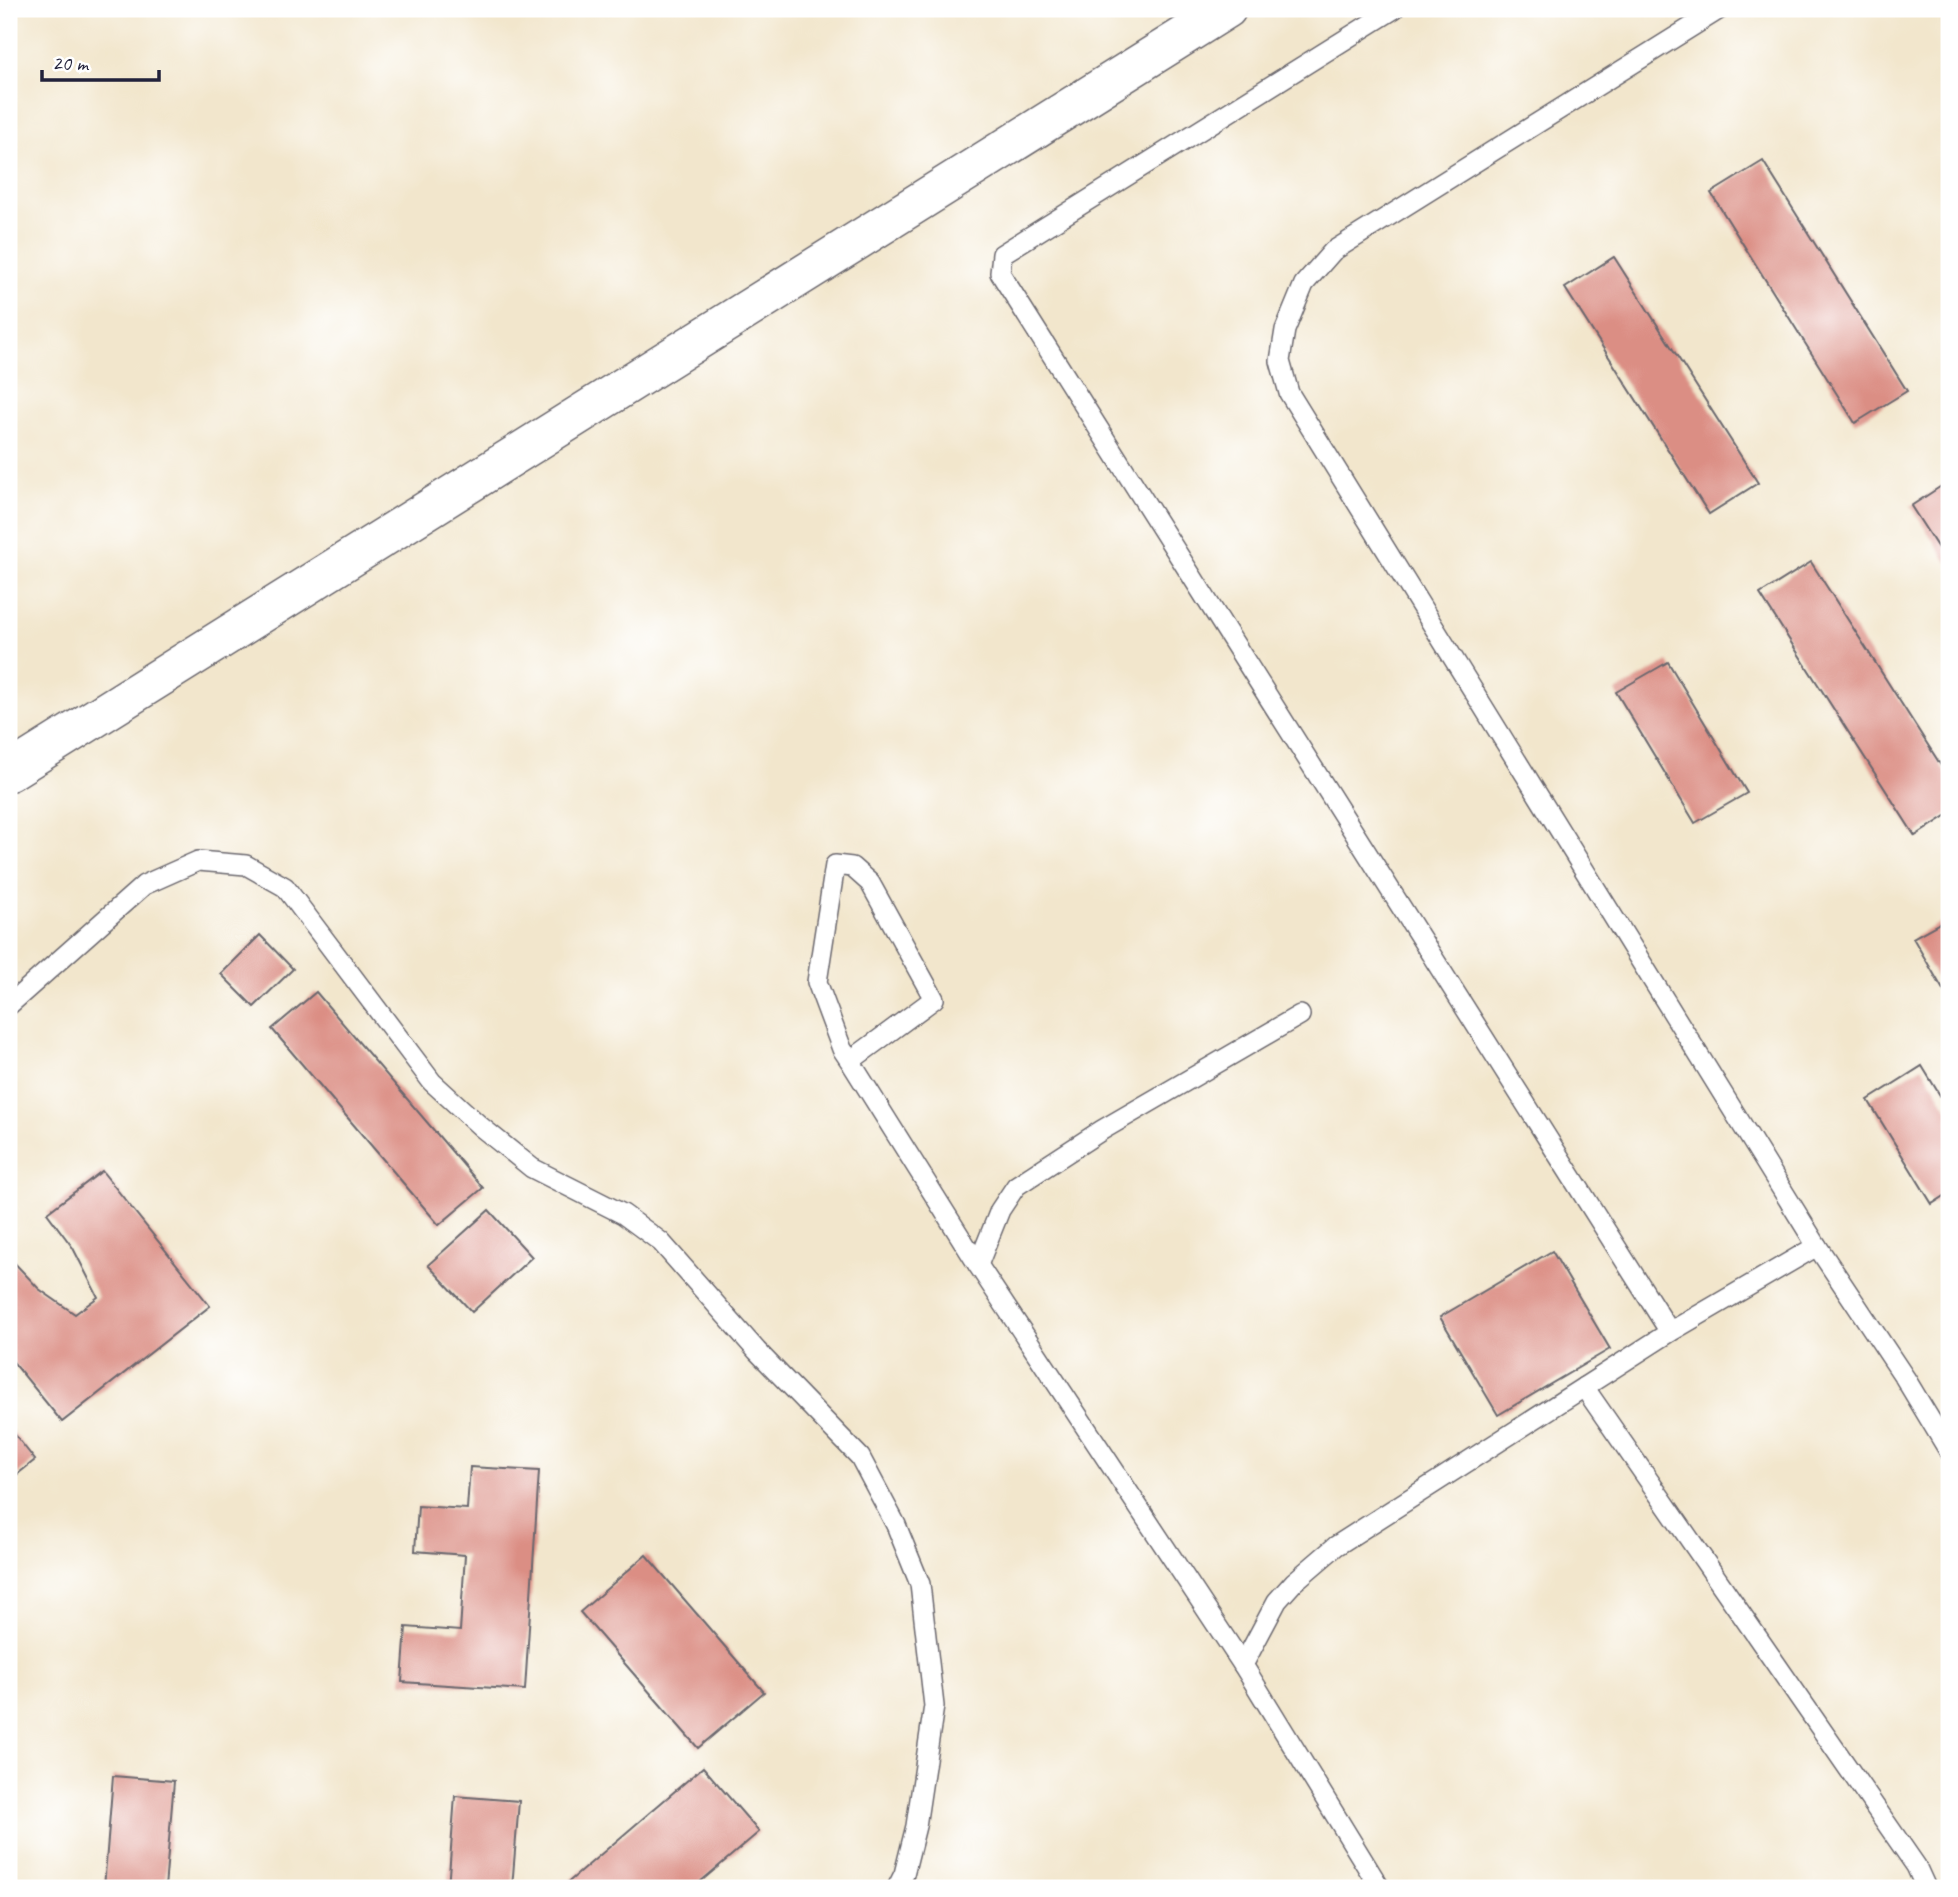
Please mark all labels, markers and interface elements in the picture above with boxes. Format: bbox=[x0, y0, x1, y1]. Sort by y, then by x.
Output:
scale bar bbox=[42, 38, 159, 82]
text: 20 m bbox=[52, 50, 90, 76]

